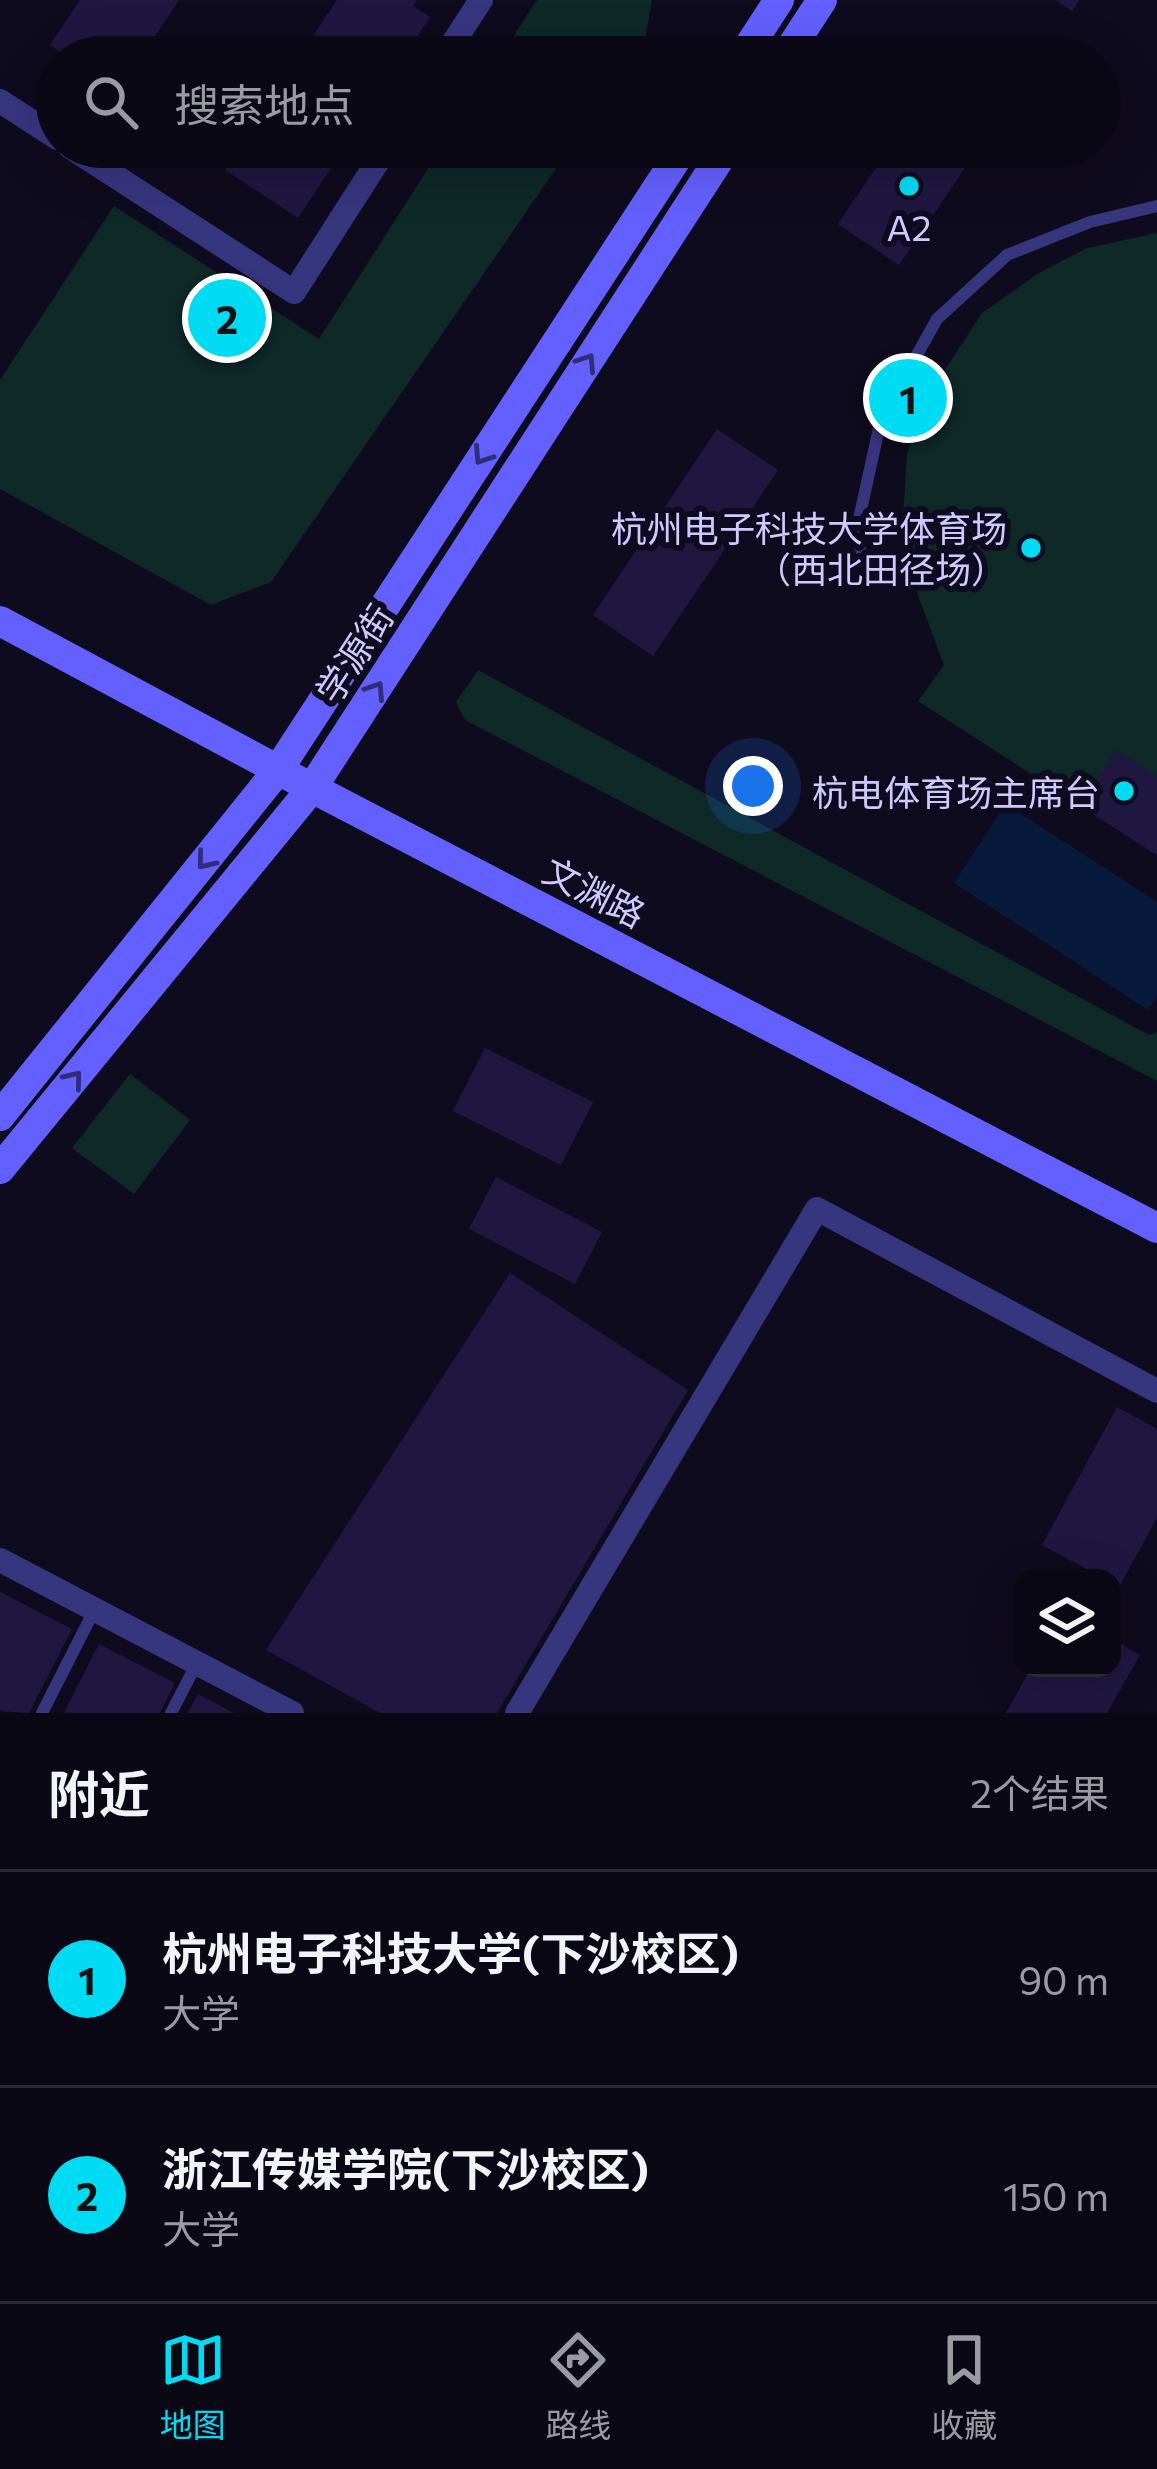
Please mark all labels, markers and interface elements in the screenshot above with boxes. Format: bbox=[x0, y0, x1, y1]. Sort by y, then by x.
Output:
search box bbox=[36, 36, 1121, 168]
icon: search bbox=[78, 69, 144, 135]
text: 搜索地点 bbox=[174, 76, 354, 131]
marker: A2 bbox=[896, 173, 922, 199]
place label: A2 bbox=[887, 204, 931, 248]
pin: 2 bbox=[188, 273, 266, 363]
pin: 1 bbox=[869, 353, 947, 443]
one-way arrow bbox=[573, 354, 595, 376]
one-way arrow bbox=[475, 443, 497, 465]
place label: 杭州电子科技大学体育场 （西北田径场） bbox=[611, 505, 1007, 590]
marker: 杭州电子科技大学体育场 （西北田径场） bbox=[1018, 535, 1044, 561]
street label: 学源街 bbox=[305, 596, 401, 710]
one-way arrow bbox=[361, 681, 383, 703]
your location bbox=[723, 756, 783, 816]
place label: 杭电体育场主席台 bbox=[812, 769, 1100, 813]
marker: 杭电体育场主席台 bbox=[1111, 778, 1137, 804]
street label: 文渊路 bbox=[537, 847, 653, 935]
one-way arrow bbox=[198, 848, 219, 870]
one-way arrow bbox=[60, 1070, 81, 1092]
map controls bbox=[1013, 1569, 1121, 1677]
button: layers bbox=[1013, 1569, 1121, 1677]
text: 附近 bbox=[48, 1761, 150, 1824]
text: 2个结果 bbox=[970, 1768, 1109, 1816]
text: 杭州电子科技大学(下沙校区) bbox=[162, 1924, 739, 1979]
text: 1 bbox=[78, 1955, 96, 2003]
text: 90 m bbox=[1018, 1955, 1109, 2003]
text: 大学 bbox=[162, 1988, 240, 2036]
text: 浙江传媒学院(下沙校区) bbox=[162, 2140, 649, 2195]
text: 2 bbox=[76, 2171, 98, 2219]
text: 150 m bbox=[1003, 2171, 1109, 2219]
text: 大学 bbox=[162, 2204, 240, 2252]
tab: 地图 bbox=[160, 2327, 226, 2447]
tab: 路线 bbox=[545, 2327, 611, 2447]
tab: 收藏 bbox=[931, 2327, 997, 2447]

